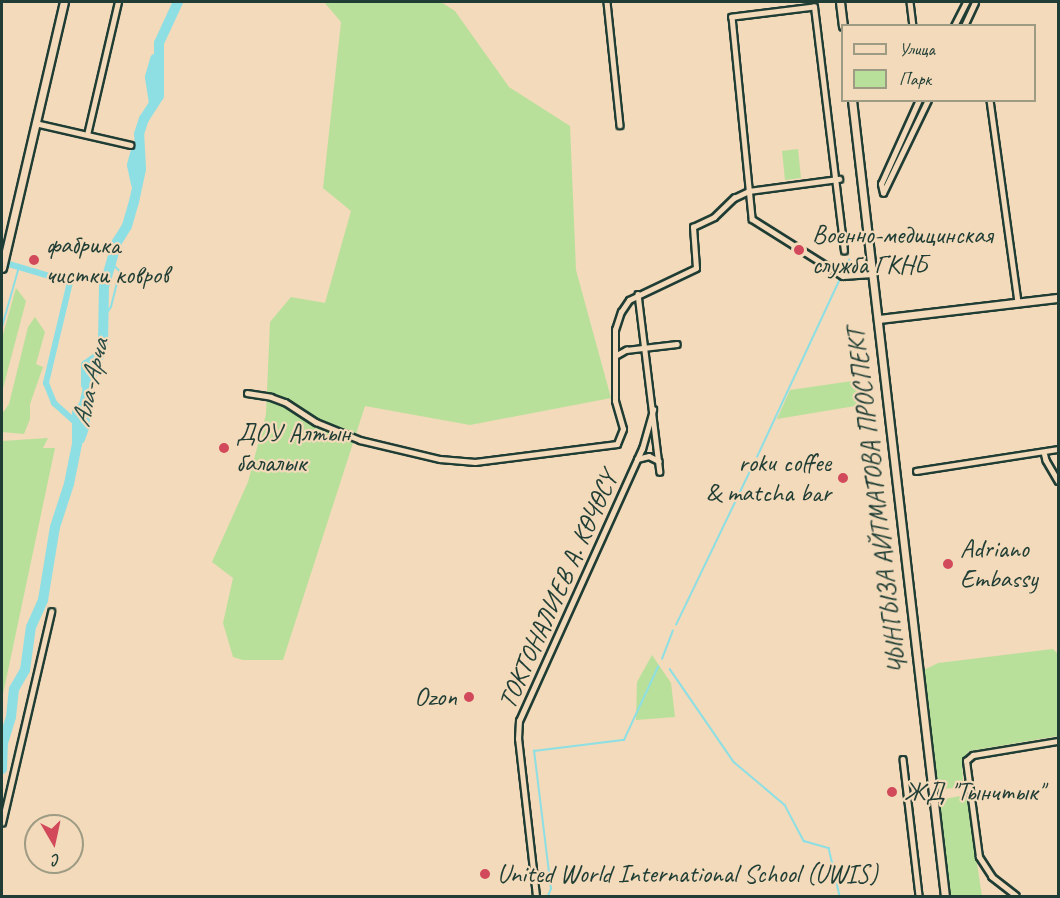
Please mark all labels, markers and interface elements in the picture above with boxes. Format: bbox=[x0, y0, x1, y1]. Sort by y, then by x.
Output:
legend bbox=[841, 24, 1036, 102]
text: Улица bbox=[899, 38, 935, 60]
text: Парк bbox=[899, 68, 931, 90]
place label: Военно-медицинская служба ГКНБ bbox=[812, 219, 993, 280]
place label: фабрика чистки ковров bbox=[46, 229, 168, 290]
marker: Военно-медицинская служба ГКНБ bbox=[790, 241, 808, 259]
marker: фабрика чистки ковров bbox=[27, 253, 41, 267]
street label: ЧЫНГЫЗА АЙТМАТОВА ПРОСПЕКТ bbox=[840, 326, 914, 676]
water label: Ала-Арча bbox=[64, 336, 116, 430]
place label: ДОУ Алтын балалык bbox=[236, 417, 351, 478]
marker: ДОУ Алтын балалык bbox=[217, 441, 231, 455]
place label: roku coffee & matcha bar bbox=[705, 447, 831, 508]
street label: ТОКТОНАЛИЕВ А. КӨЧӨСҮ bbox=[492, 467, 624, 713]
marker: roku coffee & matcha bar bbox=[836, 471, 850, 485]
place label: Adriano Embassy bbox=[960, 533, 1038, 594]
marker: Adriano Embassy bbox=[941, 557, 955, 571]
place label: Ozon bbox=[414, 681, 457, 713]
marker: Ozon bbox=[462, 690, 476, 704]
place label: ЖД "Тынчтык" bbox=[904, 776, 1044, 808]
marker: ЖД "Тынчтык" bbox=[885, 785, 899, 799]
north arrow bbox=[24, 814, 84, 874]
text: С bbox=[51, 849, 62, 870]
place label: United World International School (UWIS) bbox=[497, 858, 877, 890]
marker: United World International School (UWIS) bbox=[478, 867, 492, 881]

